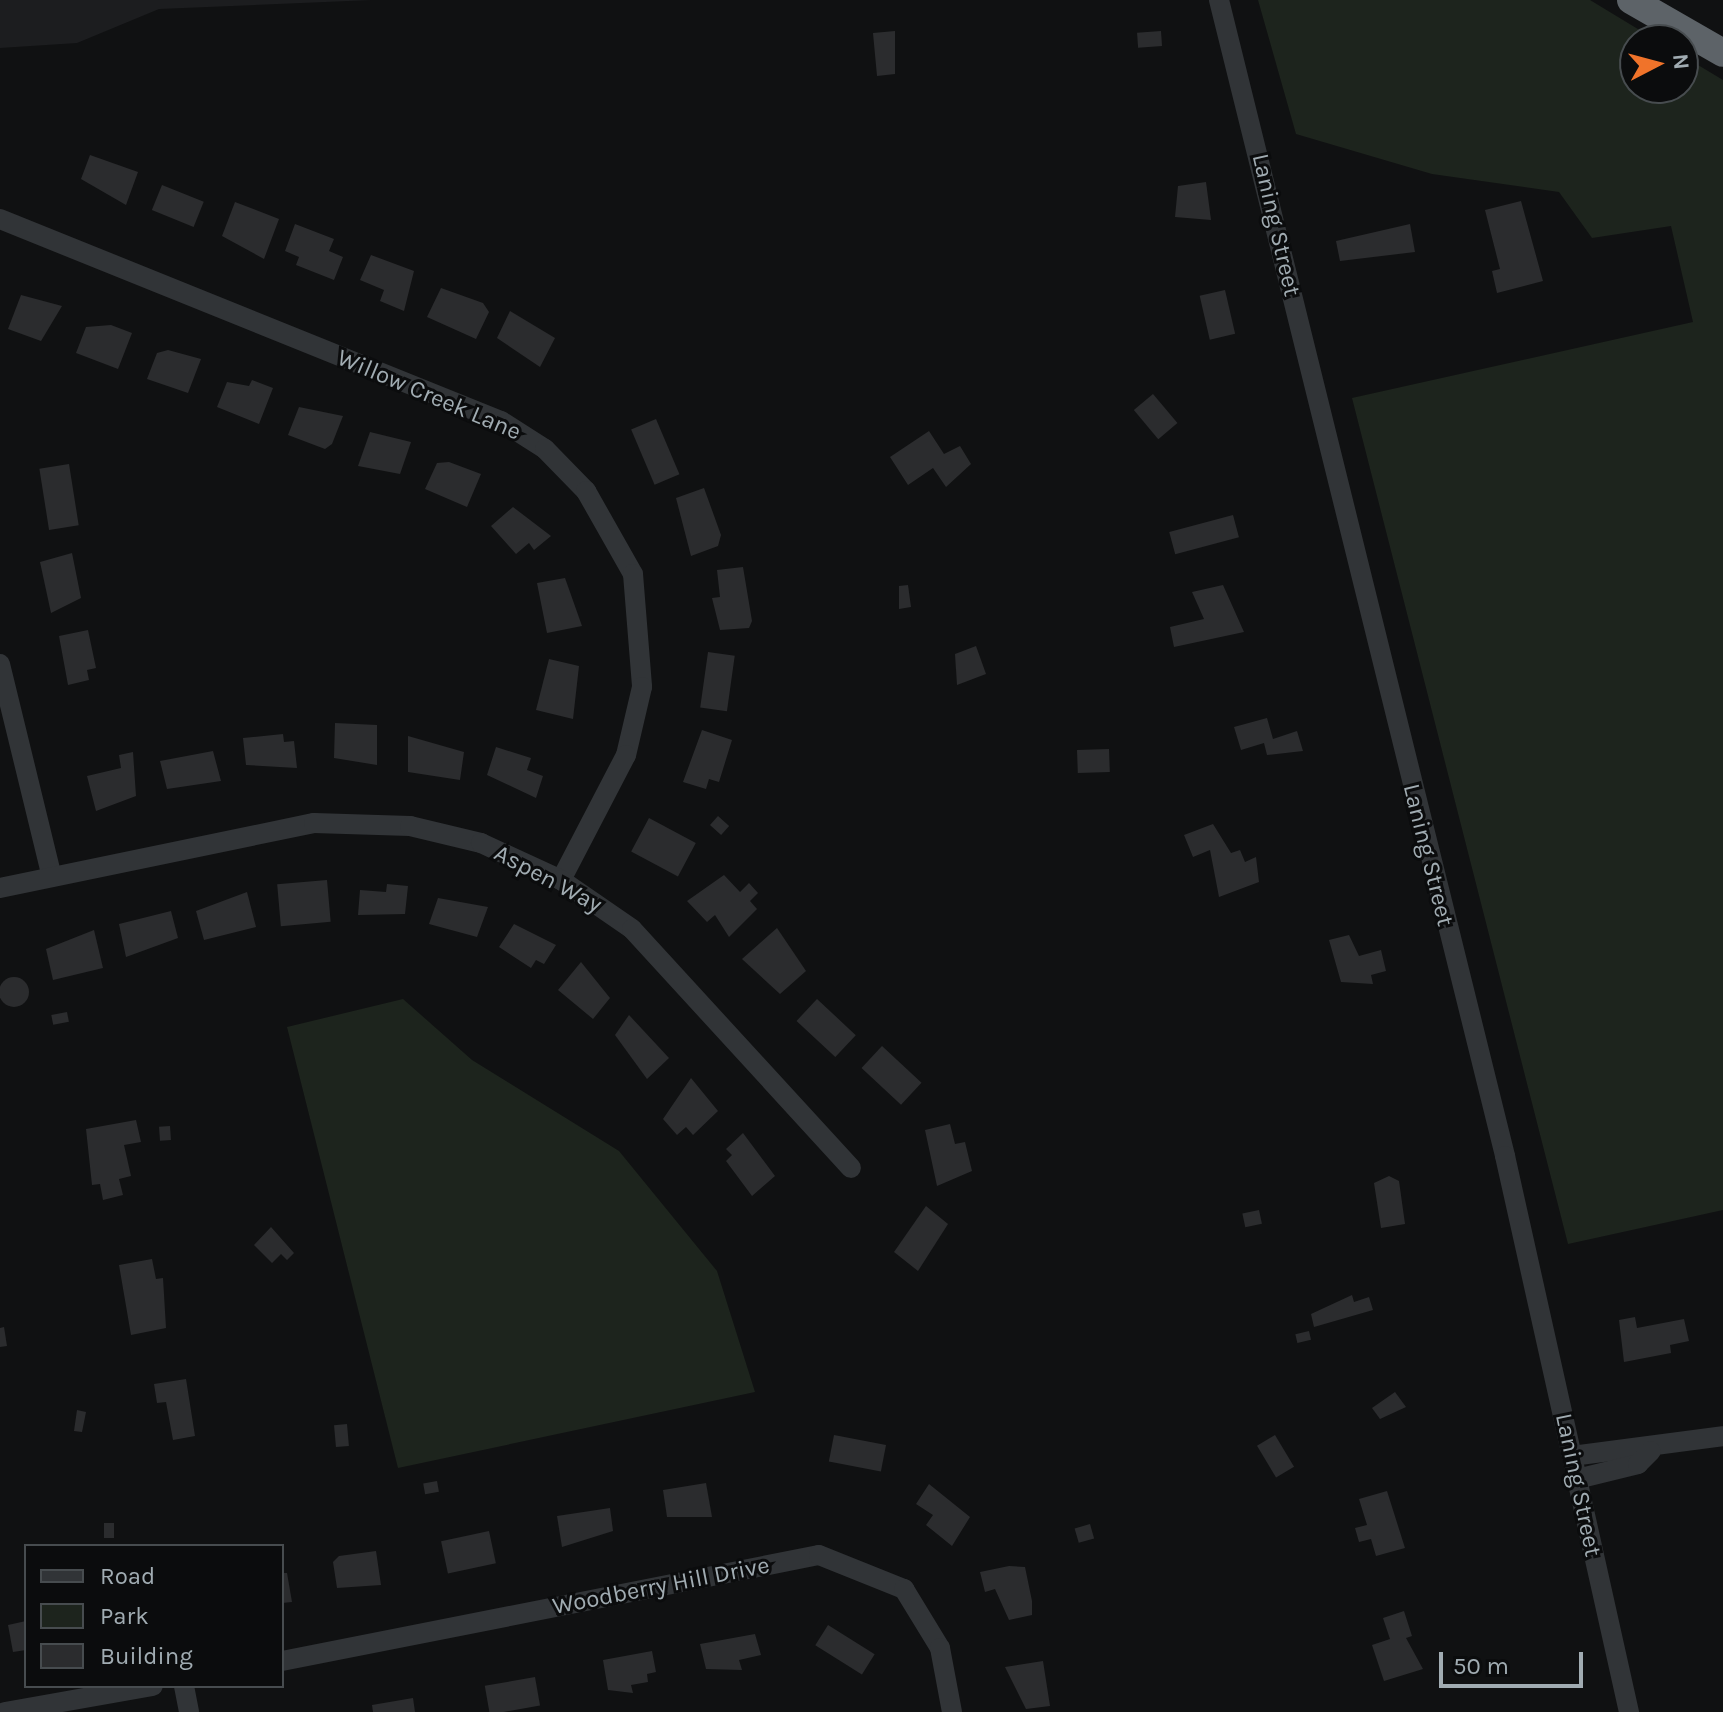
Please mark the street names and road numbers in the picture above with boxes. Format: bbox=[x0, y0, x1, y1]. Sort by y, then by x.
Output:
street label: Laning Street bbox=[1246, 151, 1306, 299]
street label: Willow Creek Lane bbox=[333, 343, 525, 447]
street label: Laning Street bbox=[1396, 781, 1460, 929]
street label: Aspen Way bbox=[489, 839, 607, 919]
street label: Laning Street bbox=[1549, 1411, 1607, 1559]
street label: Woodberry Hill Drive bbox=[550, 1551, 772, 1621]

